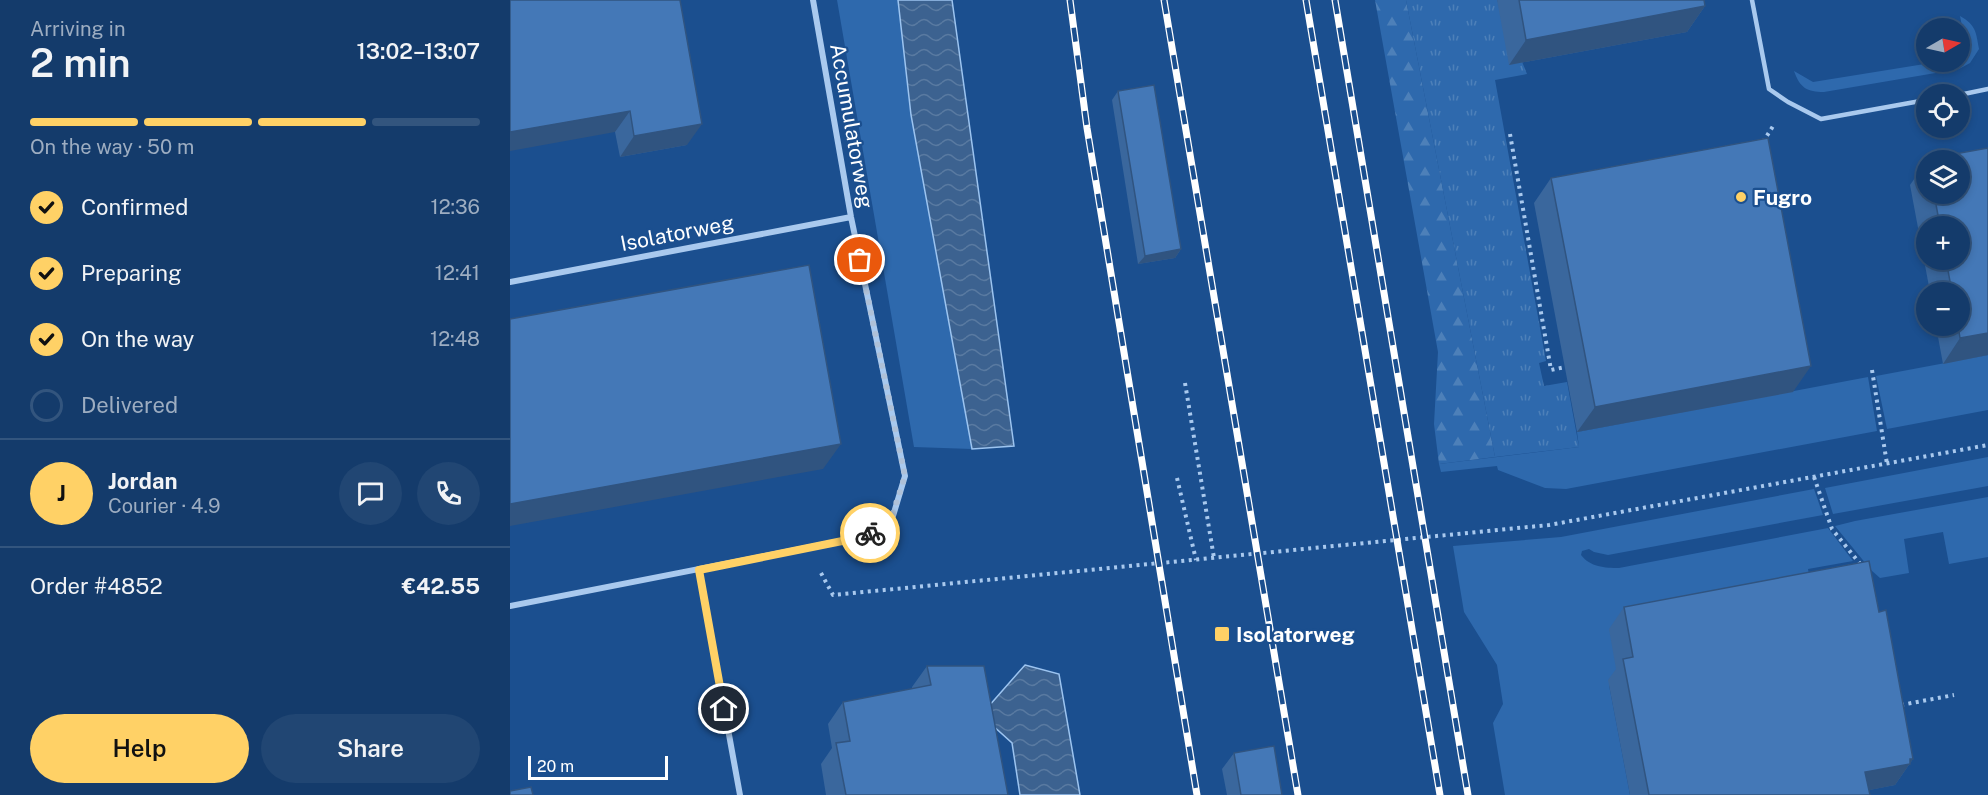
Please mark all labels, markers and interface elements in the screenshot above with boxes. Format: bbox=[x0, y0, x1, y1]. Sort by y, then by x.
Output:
text: Arriving in bbox=[30, 17, 125, 41]
north arrow bbox=[1916, 18, 1970, 72]
map controls bbox=[1916, 18, 1970, 336]
text: 13:02–13:07 bbox=[357, 38, 480, 64]
text: 2 min bbox=[30, 40, 131, 86]
street label: Accumulatorweg bbox=[825, 42, 879, 210]
button: locate bbox=[1916, 84, 1970, 138]
text: On the way · 50 m bbox=[30, 135, 194, 159]
button: layers bbox=[1916, 150, 1970, 204]
place label: Fugro bbox=[1753, 185, 1812, 210]
marker: Fugro bbox=[1734, 190, 1748, 204]
icon: check bbox=[30, 191, 63, 224]
text: Confirmed bbox=[81, 194, 188, 220]
text: 12:36 bbox=[431, 195, 480, 219]
street label: Isolatorweg bbox=[618, 210, 736, 256]
button: + bbox=[1916, 216, 1970, 270]
pin bbox=[834, 234, 885, 285]
icon: bag bbox=[843, 243, 876, 276]
icon: check bbox=[30, 257, 63, 290]
text: Preparing bbox=[81, 260, 182, 286]
text: 12:41 bbox=[435, 261, 480, 285]
button: − bbox=[1916, 282, 1970, 336]
icon: check bbox=[30, 323, 63, 356]
text: On the way bbox=[81, 326, 194, 352]
text: 12:48 bbox=[430, 327, 480, 351]
text: Delivered bbox=[81, 392, 178, 418]
button: chat bbox=[339, 462, 402, 525]
button: phone bbox=[417, 462, 480, 525]
text: Jordan bbox=[108, 468, 177, 494]
text: J bbox=[57, 480, 66, 506]
text: Courier · 4.9 bbox=[108, 494, 220, 518]
courier bbox=[840, 503, 900, 563]
icon: bike bbox=[854, 517, 887, 550]
text: Order #4852 bbox=[30, 573, 163, 599]
text: €42.55 bbox=[402, 573, 480, 599]
place label: Isolatorweg bbox=[1236, 622, 1355, 647]
marker: Isolatorweg bbox=[1213, 625, 1231, 643]
pin bbox=[698, 683, 749, 734]
icon: home bbox=[707, 692, 740, 725]
button: Help bbox=[30, 714, 249, 783]
button: Share bbox=[261, 714, 480, 783]
scale bar bbox=[528, 753, 668, 780]
text: 20 m bbox=[537, 757, 574, 776]

